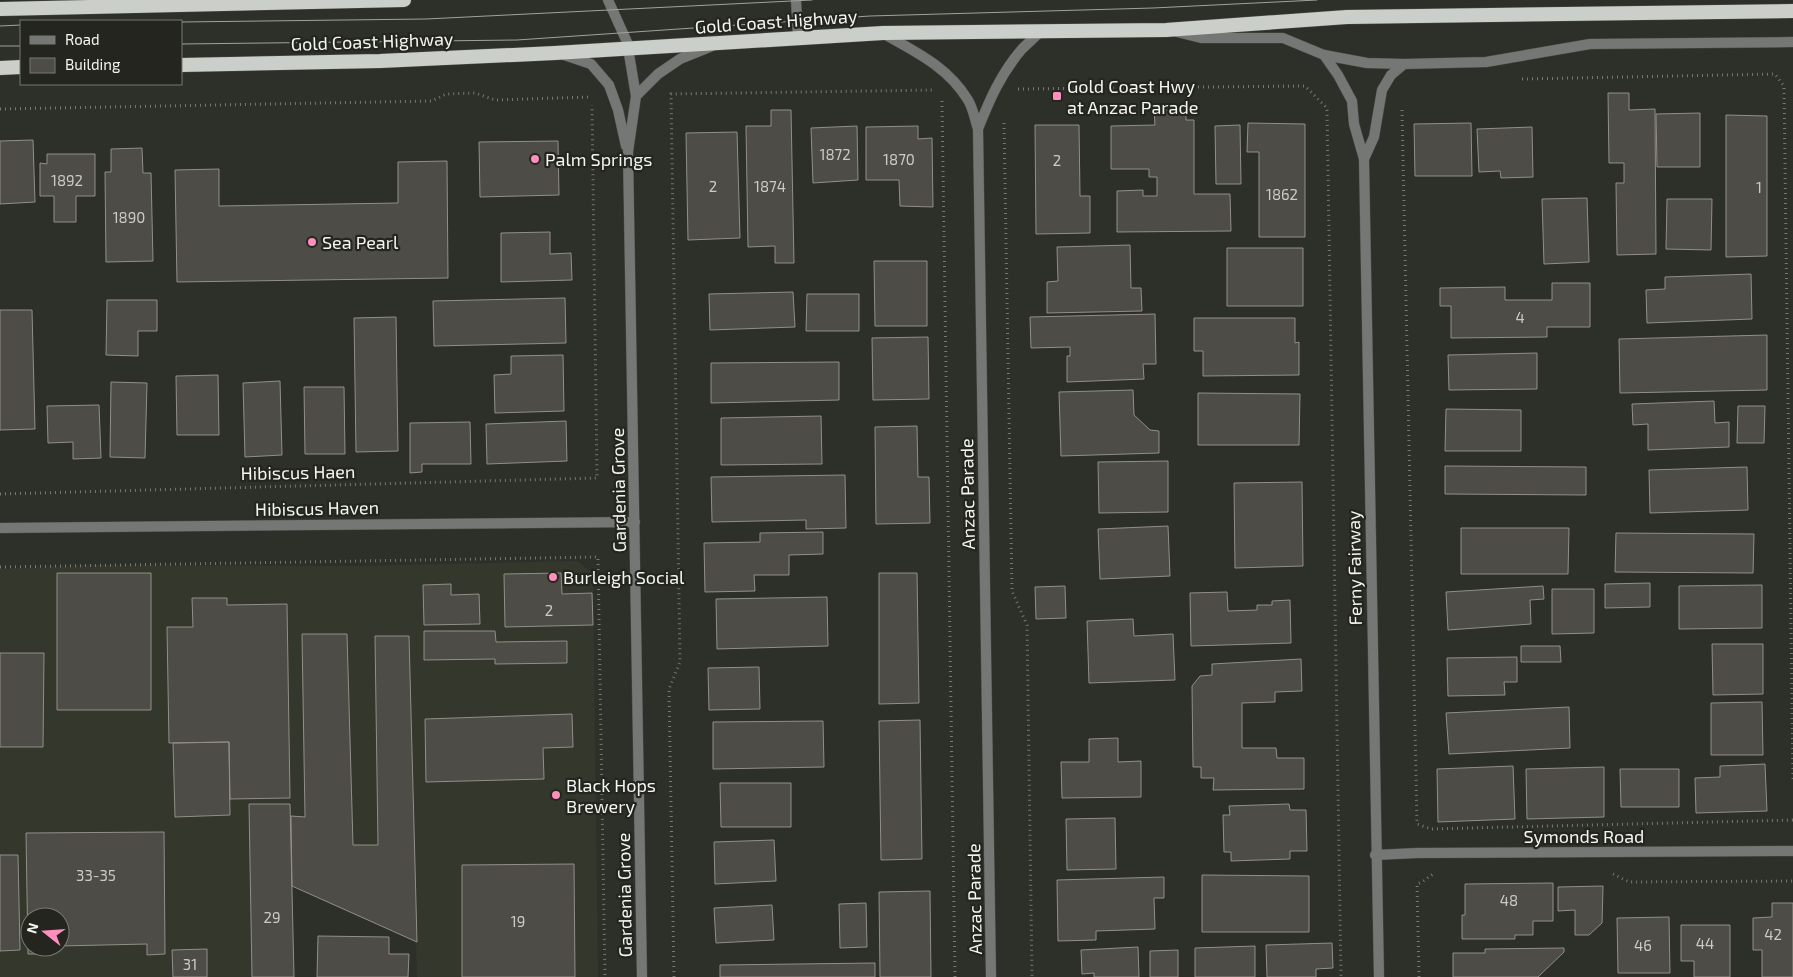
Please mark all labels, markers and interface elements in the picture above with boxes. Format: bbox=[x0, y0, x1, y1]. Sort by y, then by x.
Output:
street label: Gold Coast Highway bbox=[694, 4, 858, 38]
legend bbox=[20, 20, 182, 85]
street label: Gold Coast Highway bbox=[290, 27, 454, 55]
text: Road bbox=[65, 30, 100, 48]
text: Building bbox=[65, 55, 121, 73]
place label: Gold Coast Hwy at Anzac Parade bbox=[1067, 75, 1198, 118]
marker: Gold Coast Hwy at Anzac Parade bbox=[1051, 90, 1063, 102]
house number: 1872 bbox=[819, 145, 851, 163]
place label: Palm Springs bbox=[545, 148, 652, 170]
house number: 1870 bbox=[883, 150, 915, 168]
house number: 2 bbox=[1053, 151, 1061, 169]
marker: Palm Springs bbox=[529, 153, 541, 165]
house number: 1892 bbox=[51, 171, 83, 189]
house number: 2 bbox=[709, 177, 717, 195]
house number: 1874 bbox=[754, 177, 786, 195]
house number: 1 bbox=[1756, 178, 1762, 196]
house number: 1862 bbox=[1266, 185, 1298, 203]
house number: 1890 bbox=[113, 208, 145, 226]
place label: Sea Pearl bbox=[322, 231, 399, 253]
marker: Sea Pearl bbox=[306, 236, 318, 248]
house number: 4 bbox=[1515, 308, 1525, 326]
street label: Gardenia Grove bbox=[606, 428, 630, 552]
street label: Anzac Parade bbox=[955, 438, 979, 550]
street label: Hibiscus Haen bbox=[241, 460, 355, 484]
street label: Hibiscus Haven bbox=[255, 496, 379, 520]
street label: Ferny Fairway bbox=[1342, 510, 1366, 626]
place label: Burleigh Social bbox=[563, 566, 685, 588]
marker: Burleigh Social bbox=[547, 571, 559, 583]
house number: 2 bbox=[545, 601, 553, 619]
place label: Black Hops Brewery bbox=[566, 774, 656, 817]
marker: Black Hops Brewery bbox=[550, 789, 562, 801]
street label: Symonds Road bbox=[1524, 825, 1644, 847]
street label: Gardenia Grove bbox=[612, 833, 636, 957]
street label: Anzac Parade bbox=[962, 843, 986, 955]
house number: 33-35 bbox=[76, 866, 116, 884]
house number: 48 bbox=[1500, 891, 1518, 909]
north arrow bbox=[20, 907, 70, 957]
house number: 29 bbox=[263, 908, 281, 926]
house number: 19 bbox=[511, 912, 525, 930]
text: N bbox=[22, 921, 42, 935]
house number: 42 bbox=[1764, 925, 1782, 943]
house number: 44 bbox=[1696, 934, 1714, 952]
house number: 46 bbox=[1634, 936, 1652, 954]
house number: 31 bbox=[183, 955, 197, 973]

